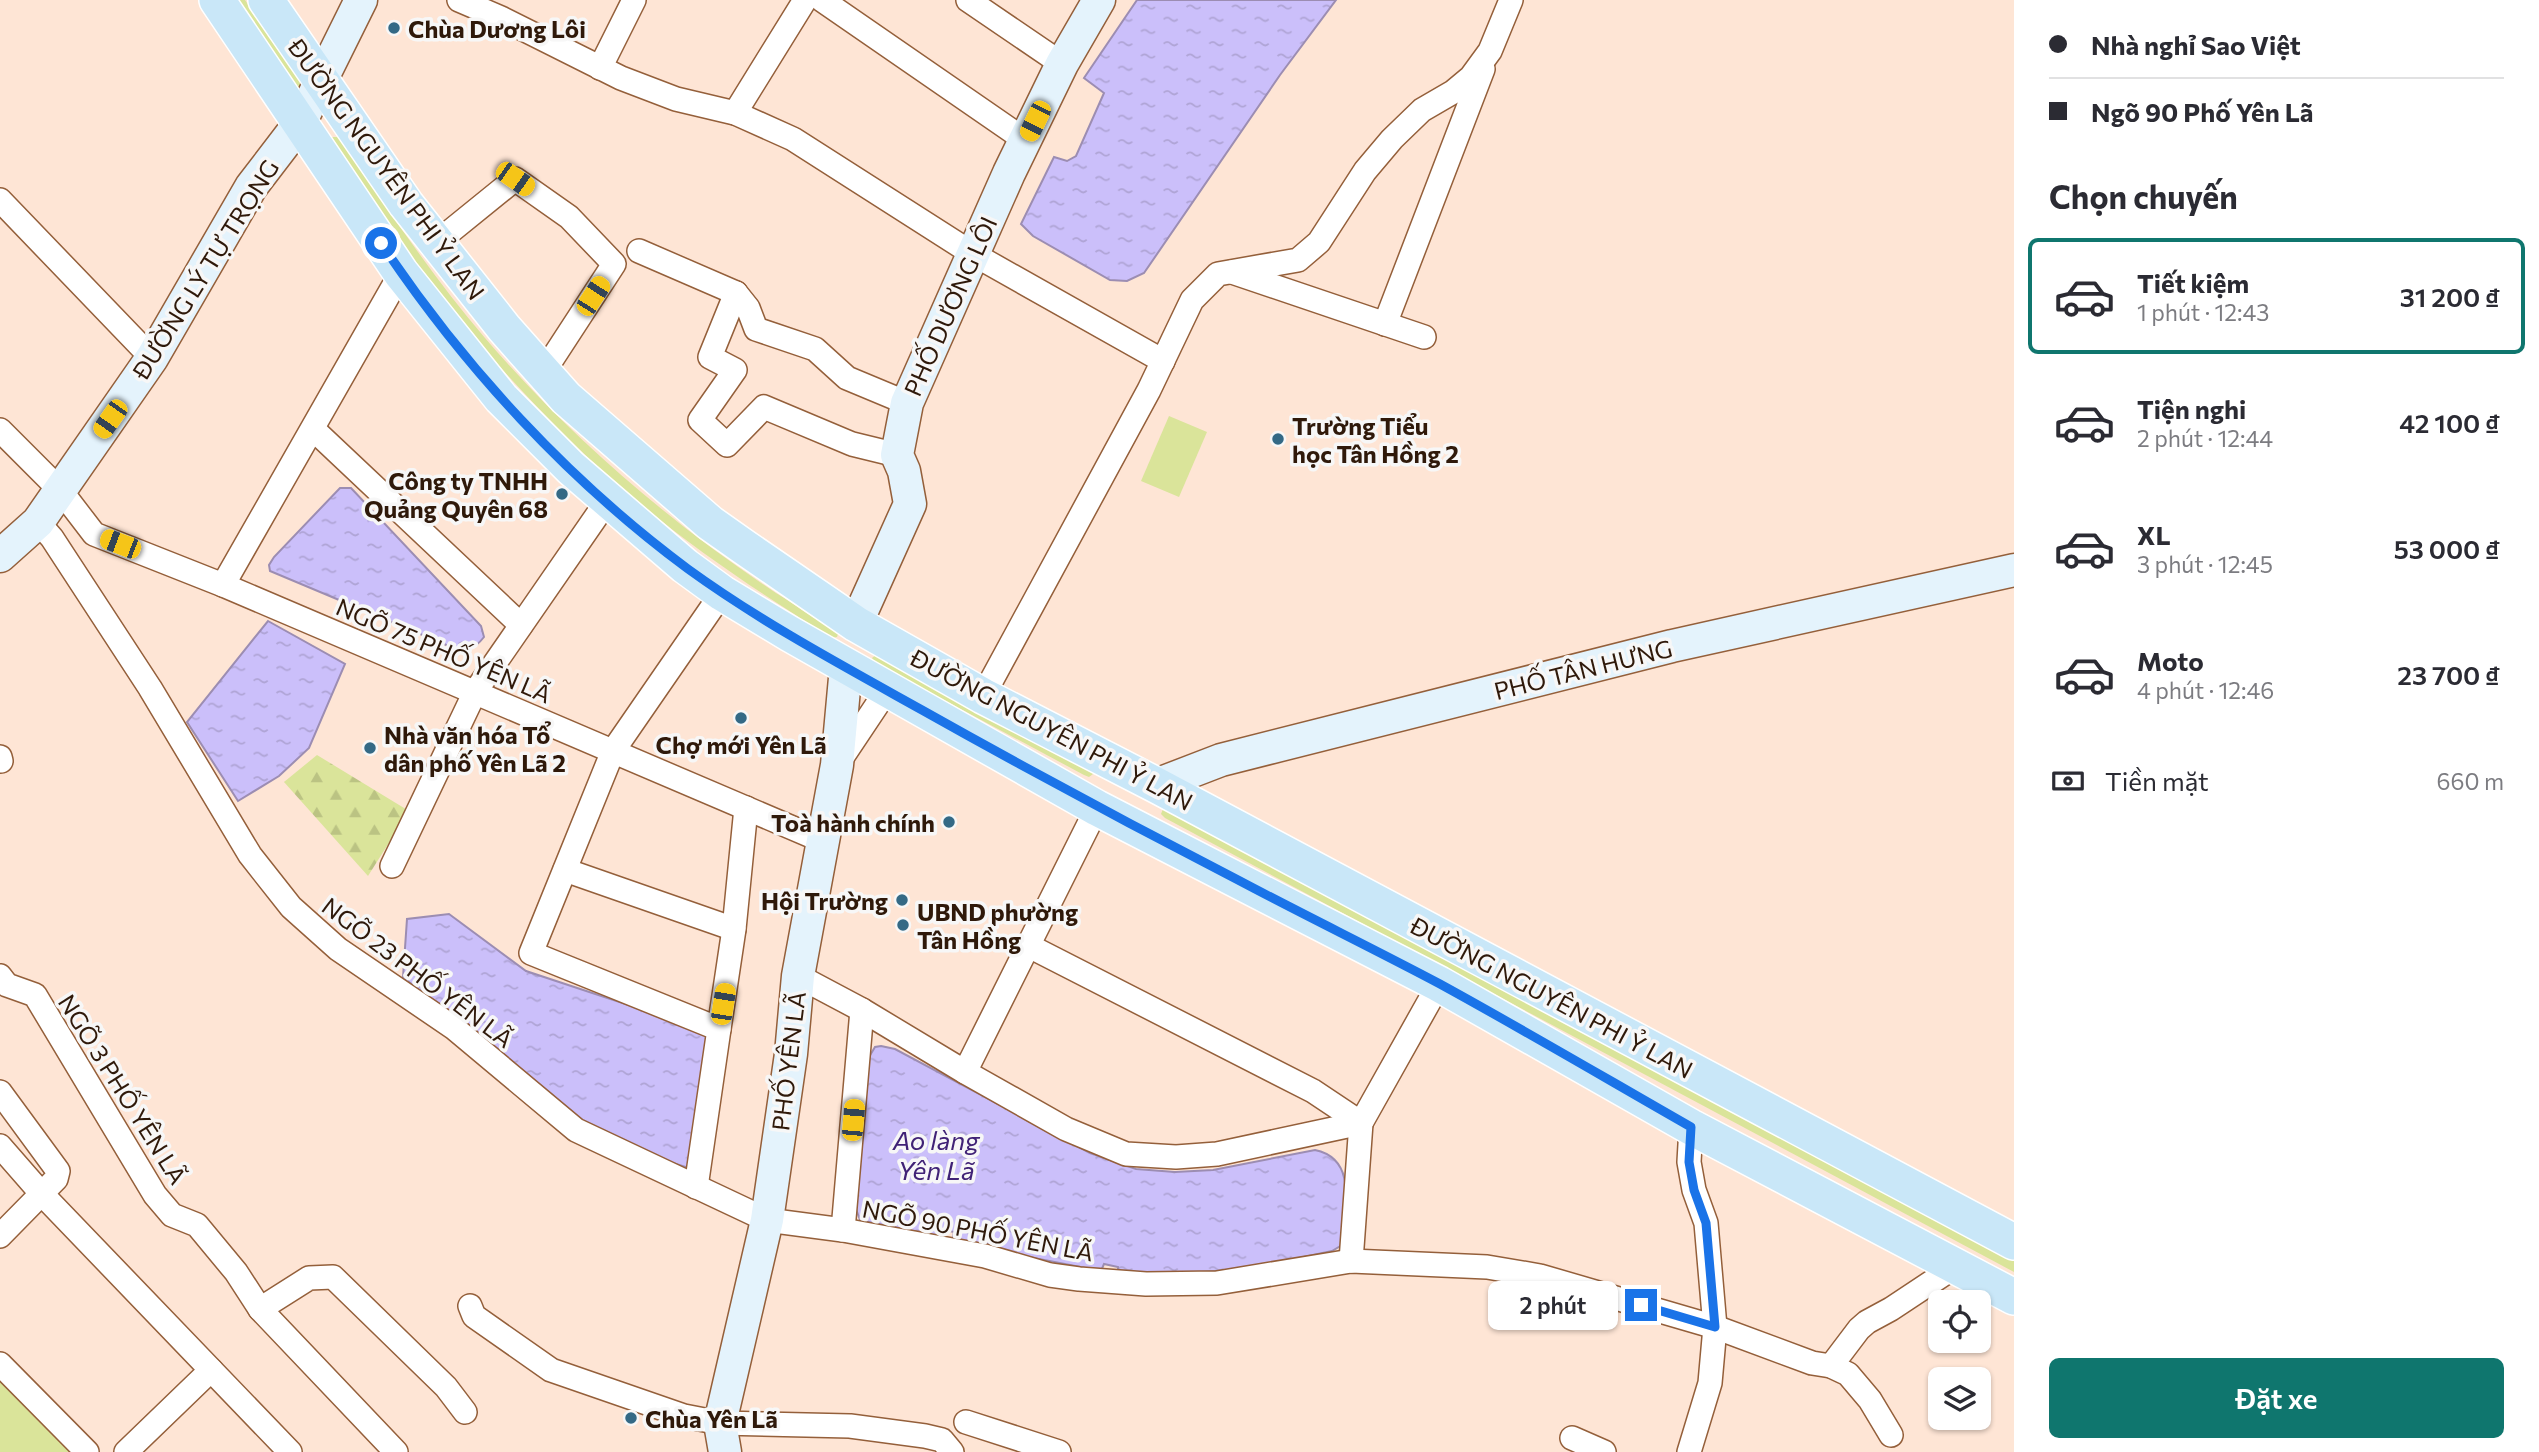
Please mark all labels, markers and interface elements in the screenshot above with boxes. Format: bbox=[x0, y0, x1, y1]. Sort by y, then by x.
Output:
place label: Chùa Dương Lôi bbox=[408, 14, 586, 43]
marker: Chùa Dương Lôi bbox=[386, 20, 402, 36]
text: Nhà nghỉ Sao Việt bbox=[2091, 29, 2301, 60]
street label: ĐƯỜNG NGUYÊN PHI Ỷ LAN bbox=[282, 32, 492, 305]
text: Ngõ 90 Phố Yên Lã bbox=[2091, 96, 2313, 127]
car bbox=[1017, 98, 1054, 144]
street label: ĐƯỜNG LÝ TỰ TRỌNG bbox=[125, 154, 284, 385]
car bbox=[492, 158, 539, 200]
text: Chọn chuyến bbox=[2049, 176, 2238, 216]
street label: PHỐ DƯƠNG LÔI bbox=[895, 211, 1003, 400]
route start bbox=[365, 227, 397, 259]
icon: car bbox=[2053, 265, 2116, 328]
text: Tiết kiệm bbox=[2137, 267, 2249, 298]
car bbox=[573, 273, 614, 319]
text: 31 200 ₫ bbox=[2400, 281, 2500, 312]
text: 1 phút · 12:43 bbox=[2137, 298, 2269, 326]
icon: car bbox=[2053, 391, 2116, 454]
text: Tiện nghi bbox=[2137, 393, 2246, 424]
car bbox=[90, 396, 131, 442]
text: 42 100 ₫ bbox=[2399, 407, 2500, 438]
place label: Trường Tiểu học Tân Hồng 2 bbox=[1292, 411, 1459, 468]
text: 2 phút · 12:44 bbox=[2137, 424, 2273, 452]
marker: Trường Tiểu học Tân Hồng 2 bbox=[1270, 431, 1286, 447]
place label: Công ty TNHH Quảng Quyên 68 bbox=[364, 466, 548, 523]
marker: Công ty TNHH Quảng Quyên 68 bbox=[554, 486, 570, 502]
icon: car bbox=[2053, 517, 2116, 580]
text: XL bbox=[2137, 519, 2171, 550]
car bbox=[97, 527, 144, 561]
text: 53 000 ₫ bbox=[2394, 533, 2500, 564]
text: 3 phút · 12:45 bbox=[2137, 550, 2273, 578]
street label: NGÕ 75 PHỐ YÊN LÃ bbox=[332, 589, 557, 708]
street label: PHỐ TÂN HƯNG bbox=[1490, 630, 1675, 705]
street label: ĐƯỜNG NGUYÊN PHI Ỷ LAN bbox=[905, 641, 1198, 816]
icon: car bbox=[2053, 643, 2116, 706]
text: Moto bbox=[2137, 645, 2204, 676]
text: 23 700 ₫ bbox=[2397, 659, 2500, 690]
text: 4 phút · 12:46 bbox=[2137, 676, 2274, 704]
marker: Chợ mới Yên Lã bbox=[733, 710, 749, 726]
place label: Nhà văn hóa Tổ dân phố Yên Lã 2 bbox=[384, 720, 566, 777]
place label: Chợ mới Yên Lã bbox=[656, 730, 826, 759]
marker: Nhà văn hóa Tổ dân phố Yên Lã 2 bbox=[362, 740, 378, 756]
icon: cash bbox=[2049, 762, 2087, 800]
text: Tiền mặt bbox=[2105, 765, 2209, 796]
text: 660 m bbox=[2437, 767, 2504, 795]
place label: Toà hành chính bbox=[771, 808, 935, 837]
marker: Toà hành chính bbox=[941, 814, 957, 830]
place label: Hội Trường bbox=[761, 886, 888, 915]
street label: NGÕ 23 PHỐ YÊN LÃ bbox=[317, 888, 521, 1053]
marker: Hội Trường bbox=[894, 892, 910, 908]
place label: UBND phường Tân Hồng bbox=[917, 897, 1078, 954]
street label: ĐƯỜNG NGUYÊN PHI Ỷ LAN bbox=[1405, 909, 1698, 1084]
marker: UBND phường Tân Hồng bbox=[895, 917, 911, 933]
car bbox=[710, 982, 737, 1026]
street label: NGÕ 3 PHỐ YÊN LÃ bbox=[53, 987, 196, 1189]
street label: PHỐ YÊN LÃ bbox=[762, 989, 811, 1132]
car bbox=[841, 1098, 866, 1142]
water label: Ao làng Yên Lã bbox=[892, 1124, 980, 1185]
street label: NGÕ 90 PHỐ YÊN LÃ bbox=[860, 1190, 1097, 1267]
callout: 2 phút bbox=[1487, 1280, 1616, 1330]
route end bbox=[1625, 1289, 1657, 1321]
map controls bbox=[1928, 1290, 1991, 1430]
button: locate bbox=[1928, 1290, 1991, 1353]
text: 2 phút bbox=[1520, 1291, 1586, 1319]
button: Đặt xe bbox=[2049, 1358, 2504, 1438]
button: layers bbox=[1928, 1367, 1991, 1430]
place label: Chùa Yên Lã bbox=[645, 1404, 778, 1433]
marker: Chùa Yên Lã bbox=[623, 1410, 639, 1426]

